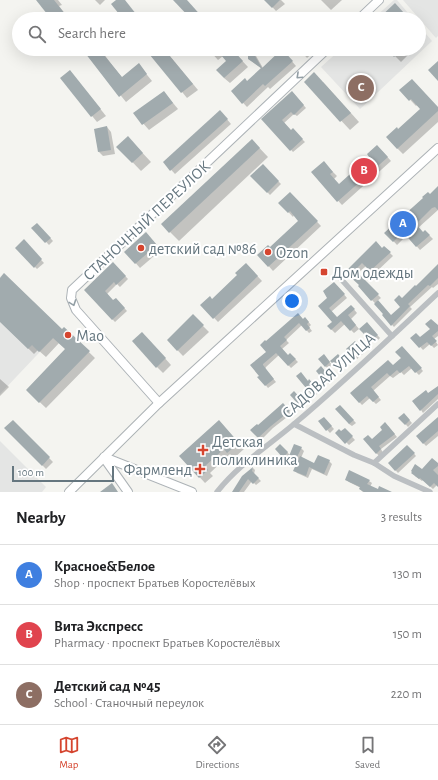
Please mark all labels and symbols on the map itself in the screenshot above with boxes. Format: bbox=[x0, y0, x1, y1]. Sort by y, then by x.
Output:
one-way arrow bbox=[296, 71, 304, 79]
pin: C bbox=[348, 73, 374, 103]
pin: B bbox=[351, 156, 377, 186]
street label: СТАНОЧНЫЙ ПЕРЕУЛОК bbox=[79, 157, 213, 284]
pin: A bbox=[390, 209, 416, 239]
place label: детский сад №86 bbox=[149, 241, 257, 257]
marker: детский сад №86 bbox=[136, 243, 146, 253]
place label: Ozon bbox=[276, 245, 308, 261]
marker: Ozon bbox=[263, 247, 273, 257]
place label: Дом одежды bbox=[332, 265, 414, 281]
marker: Дом одежды bbox=[319, 267, 329, 277]
your location bbox=[282, 291, 302, 311]
one-way arrow bbox=[68, 300, 77, 307]
place label: Мао bbox=[76, 328, 104, 344]
marker: Мао bbox=[63, 330, 73, 340]
street label: САДОВАЯ УЛИЦА bbox=[279, 330, 379, 422]
place label: Детская поликлиника bbox=[212, 434, 298, 468]
marker: Детская поликлиника bbox=[197, 444, 209, 456]
place label: Фармленд bbox=[123, 462, 192, 478]
scale bar bbox=[12, 464, 114, 483]
marker: Фармленд bbox=[195, 464, 205, 474]

